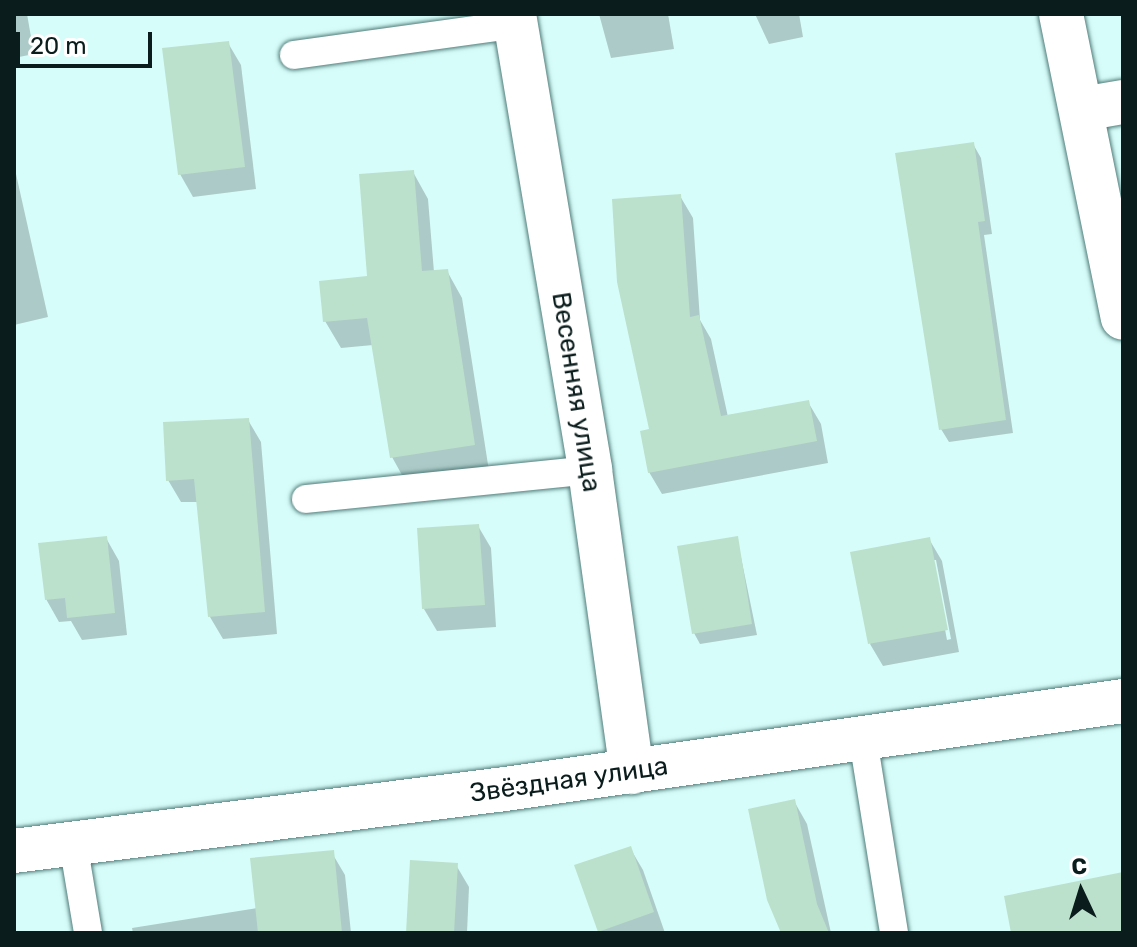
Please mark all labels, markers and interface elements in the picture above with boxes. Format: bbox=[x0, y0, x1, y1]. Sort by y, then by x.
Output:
scale bar bbox=[20, 16, 156, 66]
text: 20 m bbox=[30, 32, 87, 60]
street label: Весенняя улица bbox=[545, 290, 607, 494]
street label: Звёздная улица bbox=[468, 751, 670, 809]
north arrow bbox=[1041, 851, 1121, 931]
text: С bbox=[1071, 853, 1088, 881]

